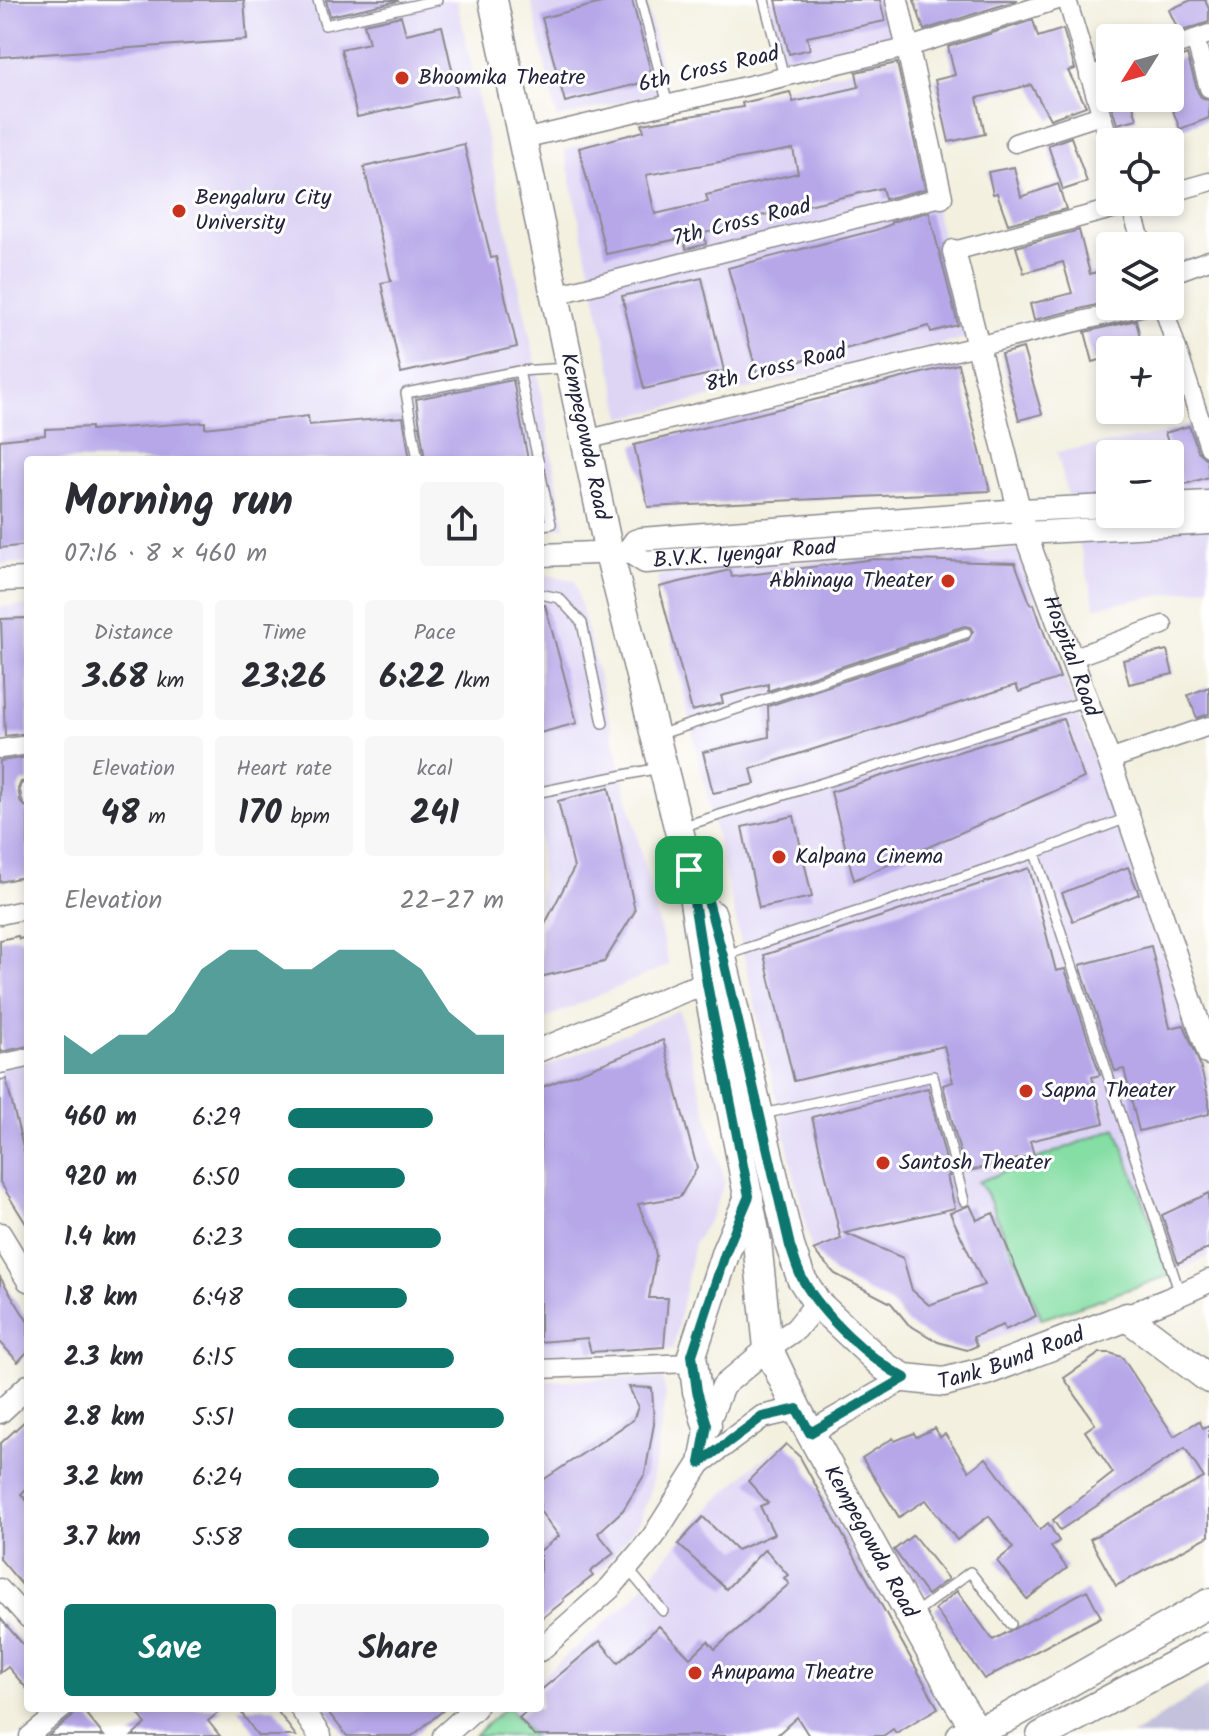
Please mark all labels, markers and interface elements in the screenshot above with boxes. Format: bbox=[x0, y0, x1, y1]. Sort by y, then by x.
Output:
north arrow bbox=[1096, 24, 1184, 112]
map controls bbox=[1096, 24, 1184, 528]
street label: 6th Cross Road bbox=[635, 37, 784, 103]
place label: Bhoomika Theatre bbox=[418, 61, 586, 96]
marker: Bhoomika Theatre bbox=[393, 69, 411, 87]
button: locate bbox=[1096, 128, 1184, 216]
place label: Bengaluru City University bbox=[195, 181, 332, 241]
street label: 7th Cross Road bbox=[669, 189, 816, 257]
marker: Bengaluru City University bbox=[170, 202, 188, 220]
button: layers bbox=[1096, 232, 1184, 320]
street label: 8th Cross Road bbox=[702, 334, 851, 403]
button: + bbox=[1096, 336, 1184, 424]
street label: Kempegowda Road bbox=[550, 350, 619, 524]
button: − bbox=[1096, 440, 1184, 528]
text: Morning run bbox=[64, 468, 293, 538]
button: share bbox=[420, 482, 504, 566]
street label: B.V.K. Iyengar Road bbox=[652, 530, 838, 579]
text: 07:16 · 8 × 460 m bbox=[64, 533, 267, 575]
place label: Abhinaya Theater bbox=[769, 564, 934, 599]
marker: Abhinaya Theater bbox=[939, 572, 957, 590]
street label: Hospital Road bbox=[1032, 590, 1109, 723]
text: Distance bbox=[94, 616, 173, 651]
text: Time bbox=[262, 616, 306, 651]
text: Pace bbox=[414, 616, 456, 651]
text: 3.68 bbox=[82, 651, 148, 705]
text: 23:26 bbox=[241, 651, 327, 705]
text: 6:22 bbox=[379, 651, 446, 705]
text: km bbox=[148, 664, 184, 699]
text: /km bbox=[446, 664, 490, 699]
text: Elevation bbox=[92, 752, 175, 787]
text: Heart rate bbox=[236, 752, 332, 787]
text: kcal bbox=[417, 752, 453, 787]
text: 48 bbox=[101, 787, 139, 841]
text: 170 bbox=[238, 787, 282, 841]
text: 241 bbox=[410, 787, 459, 841]
text: m bbox=[139, 800, 166, 835]
text: bpm bbox=[282, 800, 330, 835]
pin bbox=[655, 836, 723, 904]
place label: Kalpana Cinema bbox=[795, 840, 943, 875]
icon: arrive bbox=[667, 848, 711, 892]
marker: Kalpana Cinema bbox=[770, 848, 788, 866]
text: Elevation bbox=[64, 880, 162, 922]
text: 22–27 m bbox=[400, 880, 504, 922]
place label: Sapna Theater bbox=[1042, 1074, 1177, 1109]
marker: Sapna Theater bbox=[1017, 1082, 1035, 1100]
text: 460 m bbox=[64, 1097, 137, 1139]
text: 6:29 bbox=[192, 1097, 241, 1139]
place label: Santosh Theater bbox=[899, 1146, 1052, 1181]
marker: Santosh Theater bbox=[874, 1154, 892, 1172]
text: 920 m bbox=[64, 1157, 137, 1199]
text: 6:50 bbox=[192, 1157, 240, 1199]
text: 1.4 km bbox=[64, 1217, 136, 1259]
text: 6:23 bbox=[192, 1217, 243, 1259]
text: 1.8 km bbox=[64, 1277, 137, 1319]
text: 6:48 bbox=[192, 1277, 243, 1319]
street label: Tank Bund Road bbox=[934, 1317, 1091, 1400]
text: 2.3 km bbox=[64, 1337, 144, 1379]
text: 6:15 bbox=[192, 1337, 235, 1379]
text: 2.8 km bbox=[64, 1397, 145, 1439]
text: 5:51 bbox=[192, 1397, 234, 1439]
text: 3.2 km bbox=[64, 1457, 144, 1499]
text: 6:24 bbox=[192, 1457, 242, 1499]
street label: Kempegowda Road bbox=[814, 1459, 927, 1626]
text: 3.7 km bbox=[64, 1517, 141, 1559]
text: 5:58 bbox=[192, 1517, 242, 1559]
button: Save bbox=[64, 1604, 276, 1696]
button: Share bbox=[292, 1604, 504, 1696]
place label: Anupama Theatre bbox=[711, 1656, 874, 1691]
marker: Anupama Theatre bbox=[686, 1664, 704, 1682]

